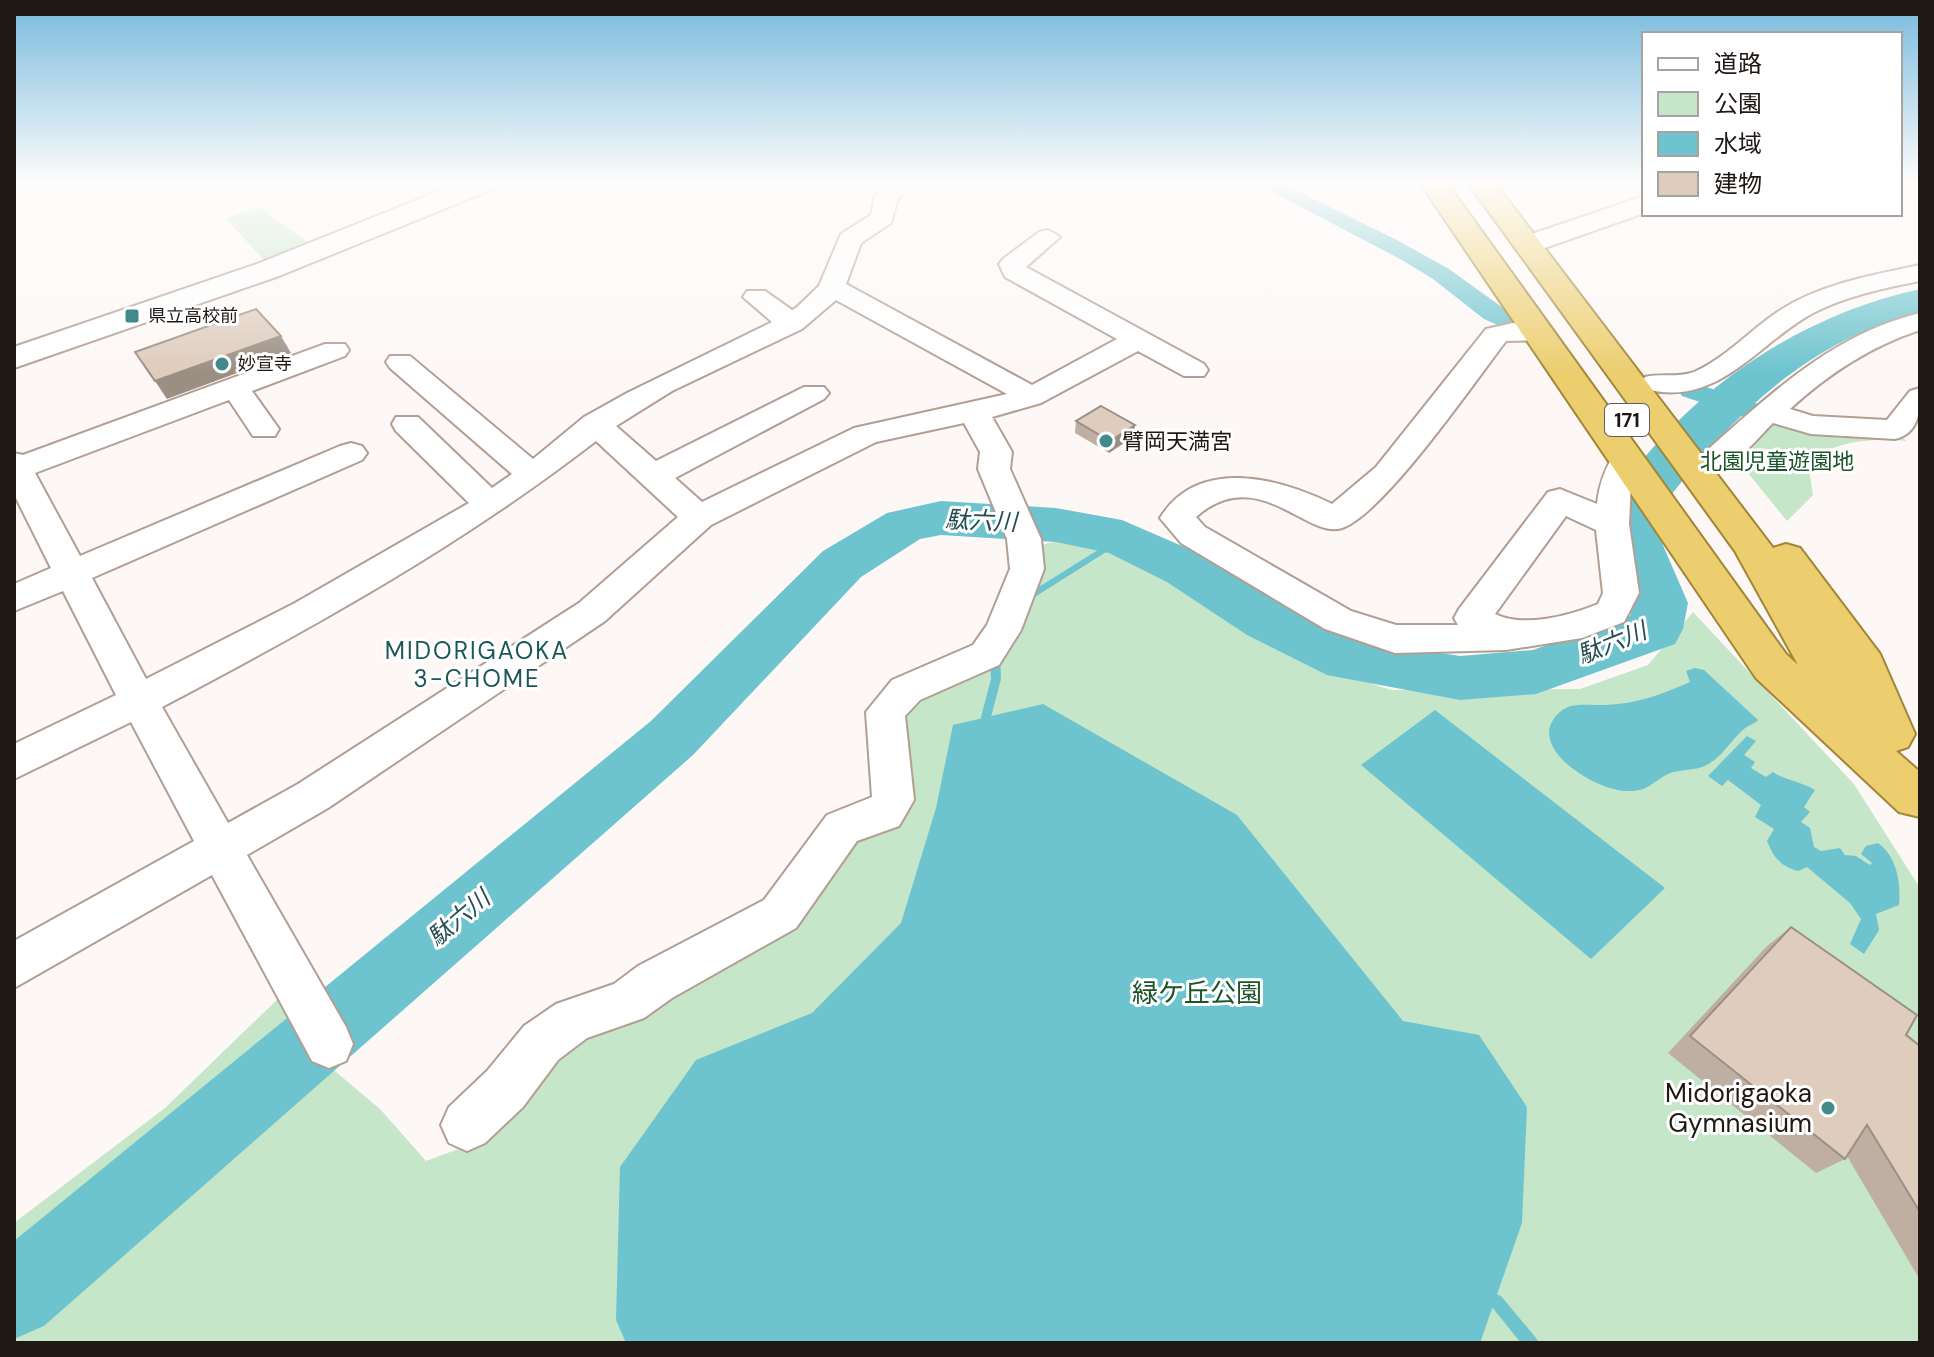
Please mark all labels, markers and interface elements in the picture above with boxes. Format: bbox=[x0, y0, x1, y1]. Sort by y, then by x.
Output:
legend bbox=[1642, 32, 1902, 216]
text: 道路 bbox=[1714, 48, 1762, 79]
text: 公園 bbox=[1714, 88, 1762, 119]
text: 水域 bbox=[1714, 128, 1762, 159]
text: 建物 bbox=[1714, 168, 1762, 199]
place label: 県立高校前 bbox=[148, 304, 238, 328]
marker: 県立高校前 bbox=[123, 307, 141, 325]
place label: 妙宣寺 bbox=[238, 352, 292, 376]
marker: 妙宣寺 bbox=[213, 355, 231, 373]
road number: 171 bbox=[1605, 404, 1649, 436]
place label: 臂岡天満宮 bbox=[1122, 427, 1232, 456]
marker: 臂岡天満宮 bbox=[1097, 432, 1115, 450]
park label: 北園児童遊園地 bbox=[1700, 447, 1854, 476]
water label: 駄六川 bbox=[944, 504, 1021, 537]
water label: 駄六川 bbox=[1573, 614, 1654, 670]
district label: MIDORIGAOKA 3-CHOME bbox=[385, 635, 569, 694]
water label: 駄六川 bbox=[421, 881, 499, 953]
park label: 緑ケ丘公園 bbox=[1132, 976, 1262, 1010]
place label: Midorigaoka Gymnasium bbox=[1665, 1076, 1812, 1140]
marker: Midorigaoka Gymnasium bbox=[1819, 1099, 1837, 1117]

